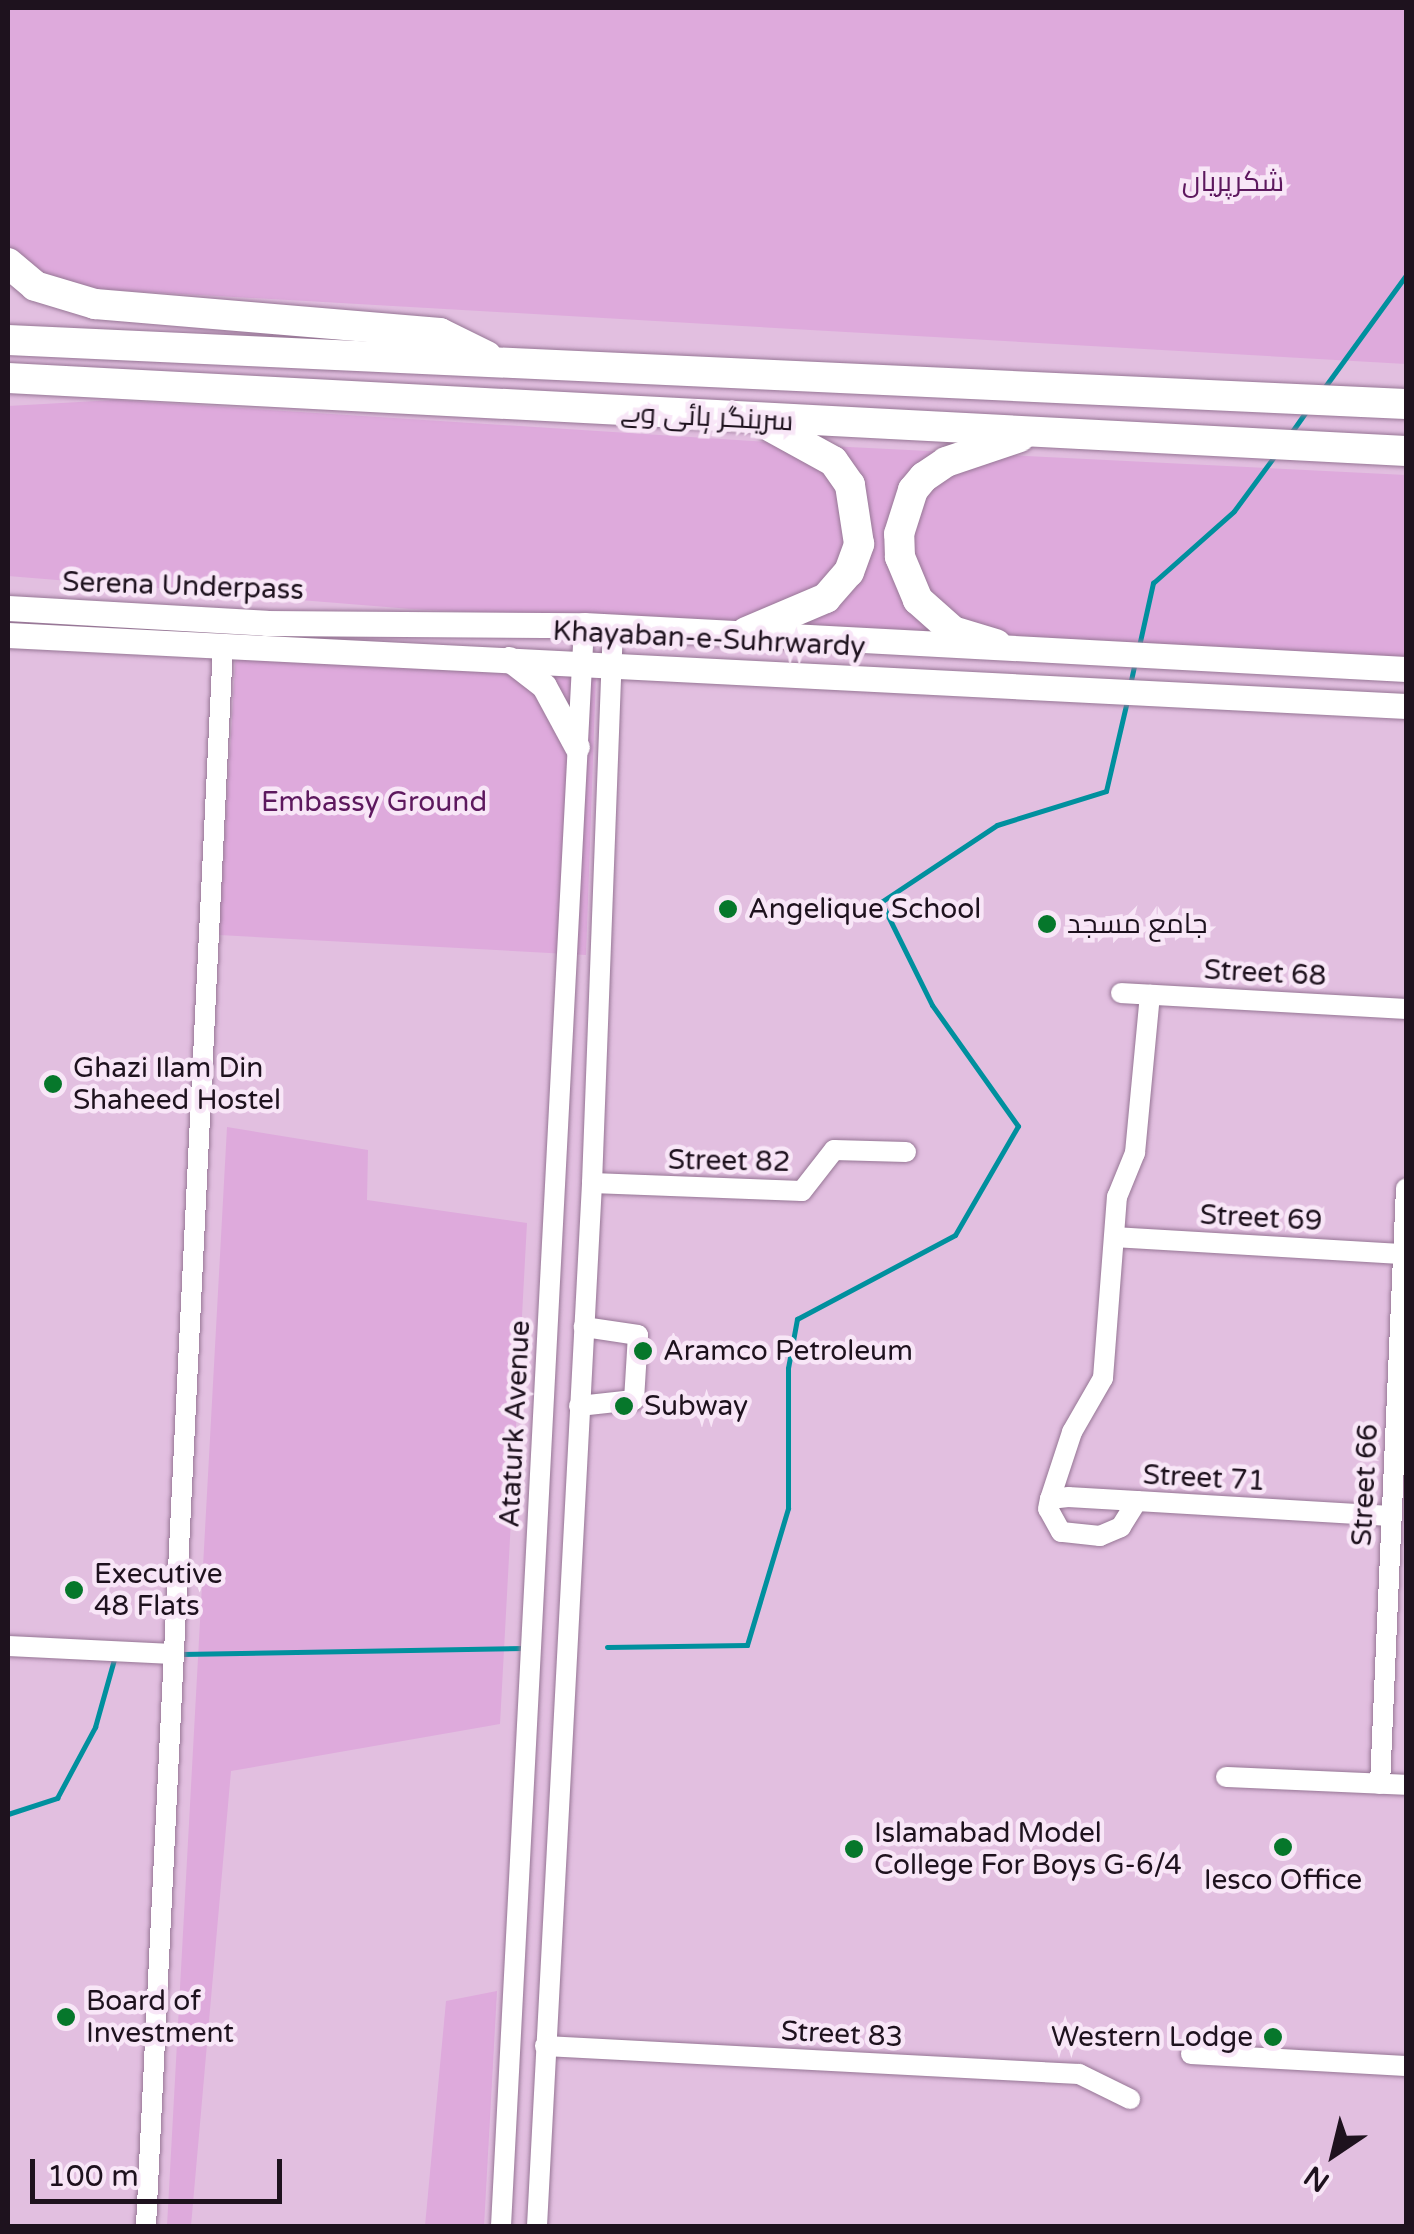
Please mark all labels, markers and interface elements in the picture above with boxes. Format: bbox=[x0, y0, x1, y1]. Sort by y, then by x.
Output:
park label: شکرپریاں bbox=[1182, 165, 1284, 199]
street label: سرینگر ہائی وے bbox=[620, 396, 794, 438]
street label: Serena Underpass bbox=[62, 565, 304, 607]
street label: Khayaban-e-Suhrwardy bbox=[552, 614, 866, 664]
park label: Embassy Ground bbox=[261, 785, 487, 819]
place label: Angelique School bbox=[748, 892, 981, 926]
marker: Angelique School bbox=[717, 898, 739, 920]
place label: جامع مسجد bbox=[1067, 907, 1208, 941]
marker: جامع مسجد bbox=[1036, 913, 1058, 935]
street label: Street 68 bbox=[1203, 953, 1327, 993]
place label: Ghazi Ilam Din Shaheed Hostel bbox=[73, 1051, 281, 1117]
marker: Ghazi Ilam Din Shaheed Hostel bbox=[42, 1073, 64, 1095]
street label: Street 82 bbox=[667, 1143, 791, 1179]
street label: Street 69 bbox=[1199, 1198, 1323, 1238]
street label: Ataturk Avenue bbox=[493, 1319, 537, 1529]
place label: Aramco Petroleum bbox=[663, 1334, 913, 1368]
marker: Aramco Petroleum bbox=[632, 1340, 654, 1362]
place label: Subway bbox=[644, 1389, 748, 1423]
marker: Subway bbox=[613, 1395, 635, 1417]
street label: Street 66 bbox=[1345, 1423, 1385, 1547]
street label: Street 71 bbox=[1142, 1458, 1266, 1498]
place label: Executive 48 Flats bbox=[94, 1557, 223, 1623]
marker: Executive 48 Flats bbox=[63, 1579, 85, 1601]
place label: Islamabad Model College For Boys G-6/4 bbox=[874, 1816, 1182, 1882]
marker: Iesco Office bbox=[1272, 1836, 1294, 1858]
marker: Islamabad Model College For Boys G-6/4 bbox=[843, 1838, 865, 1860]
place label: Iesco Office bbox=[1204, 1863, 1362, 1897]
place label: Board of Investment bbox=[86, 1984, 234, 2050]
marker: Board of Investment bbox=[55, 2006, 77, 2028]
street label: Street 83 bbox=[780, 2014, 904, 2054]
place label: Western Lodge bbox=[1051, 2020, 1253, 2054]
marker: Western Lodge bbox=[1262, 2026, 1284, 2048]
north arrow bbox=[1284, 2104, 1384, 2204]
scale bar bbox=[35, 2139, 288, 2201]
text: 100 m bbox=[47, 2158, 139, 2195]
text: N bbox=[1298, 2158, 1336, 2199]

